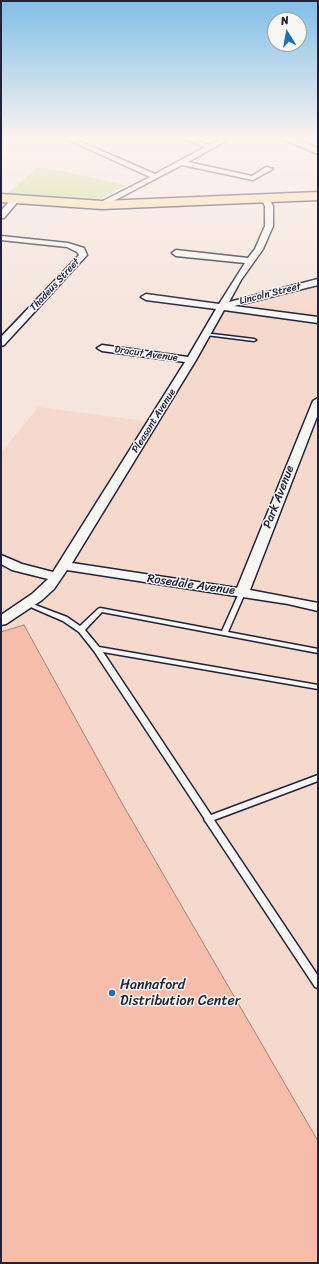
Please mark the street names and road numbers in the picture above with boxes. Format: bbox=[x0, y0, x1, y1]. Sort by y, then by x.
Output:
street label: Thadeus Street bbox=[28, 256, 82, 314]
street label: Lincoln Street bbox=[238, 281, 302, 307]
street label: Dracut Avenue bbox=[113, 344, 179, 364]
street label: Pleasant Avenue bbox=[130, 387, 178, 455]
street label: Park Avenue bbox=[260, 464, 298, 530]
street label: Rosedale Avenue bbox=[146, 572, 236, 598]

